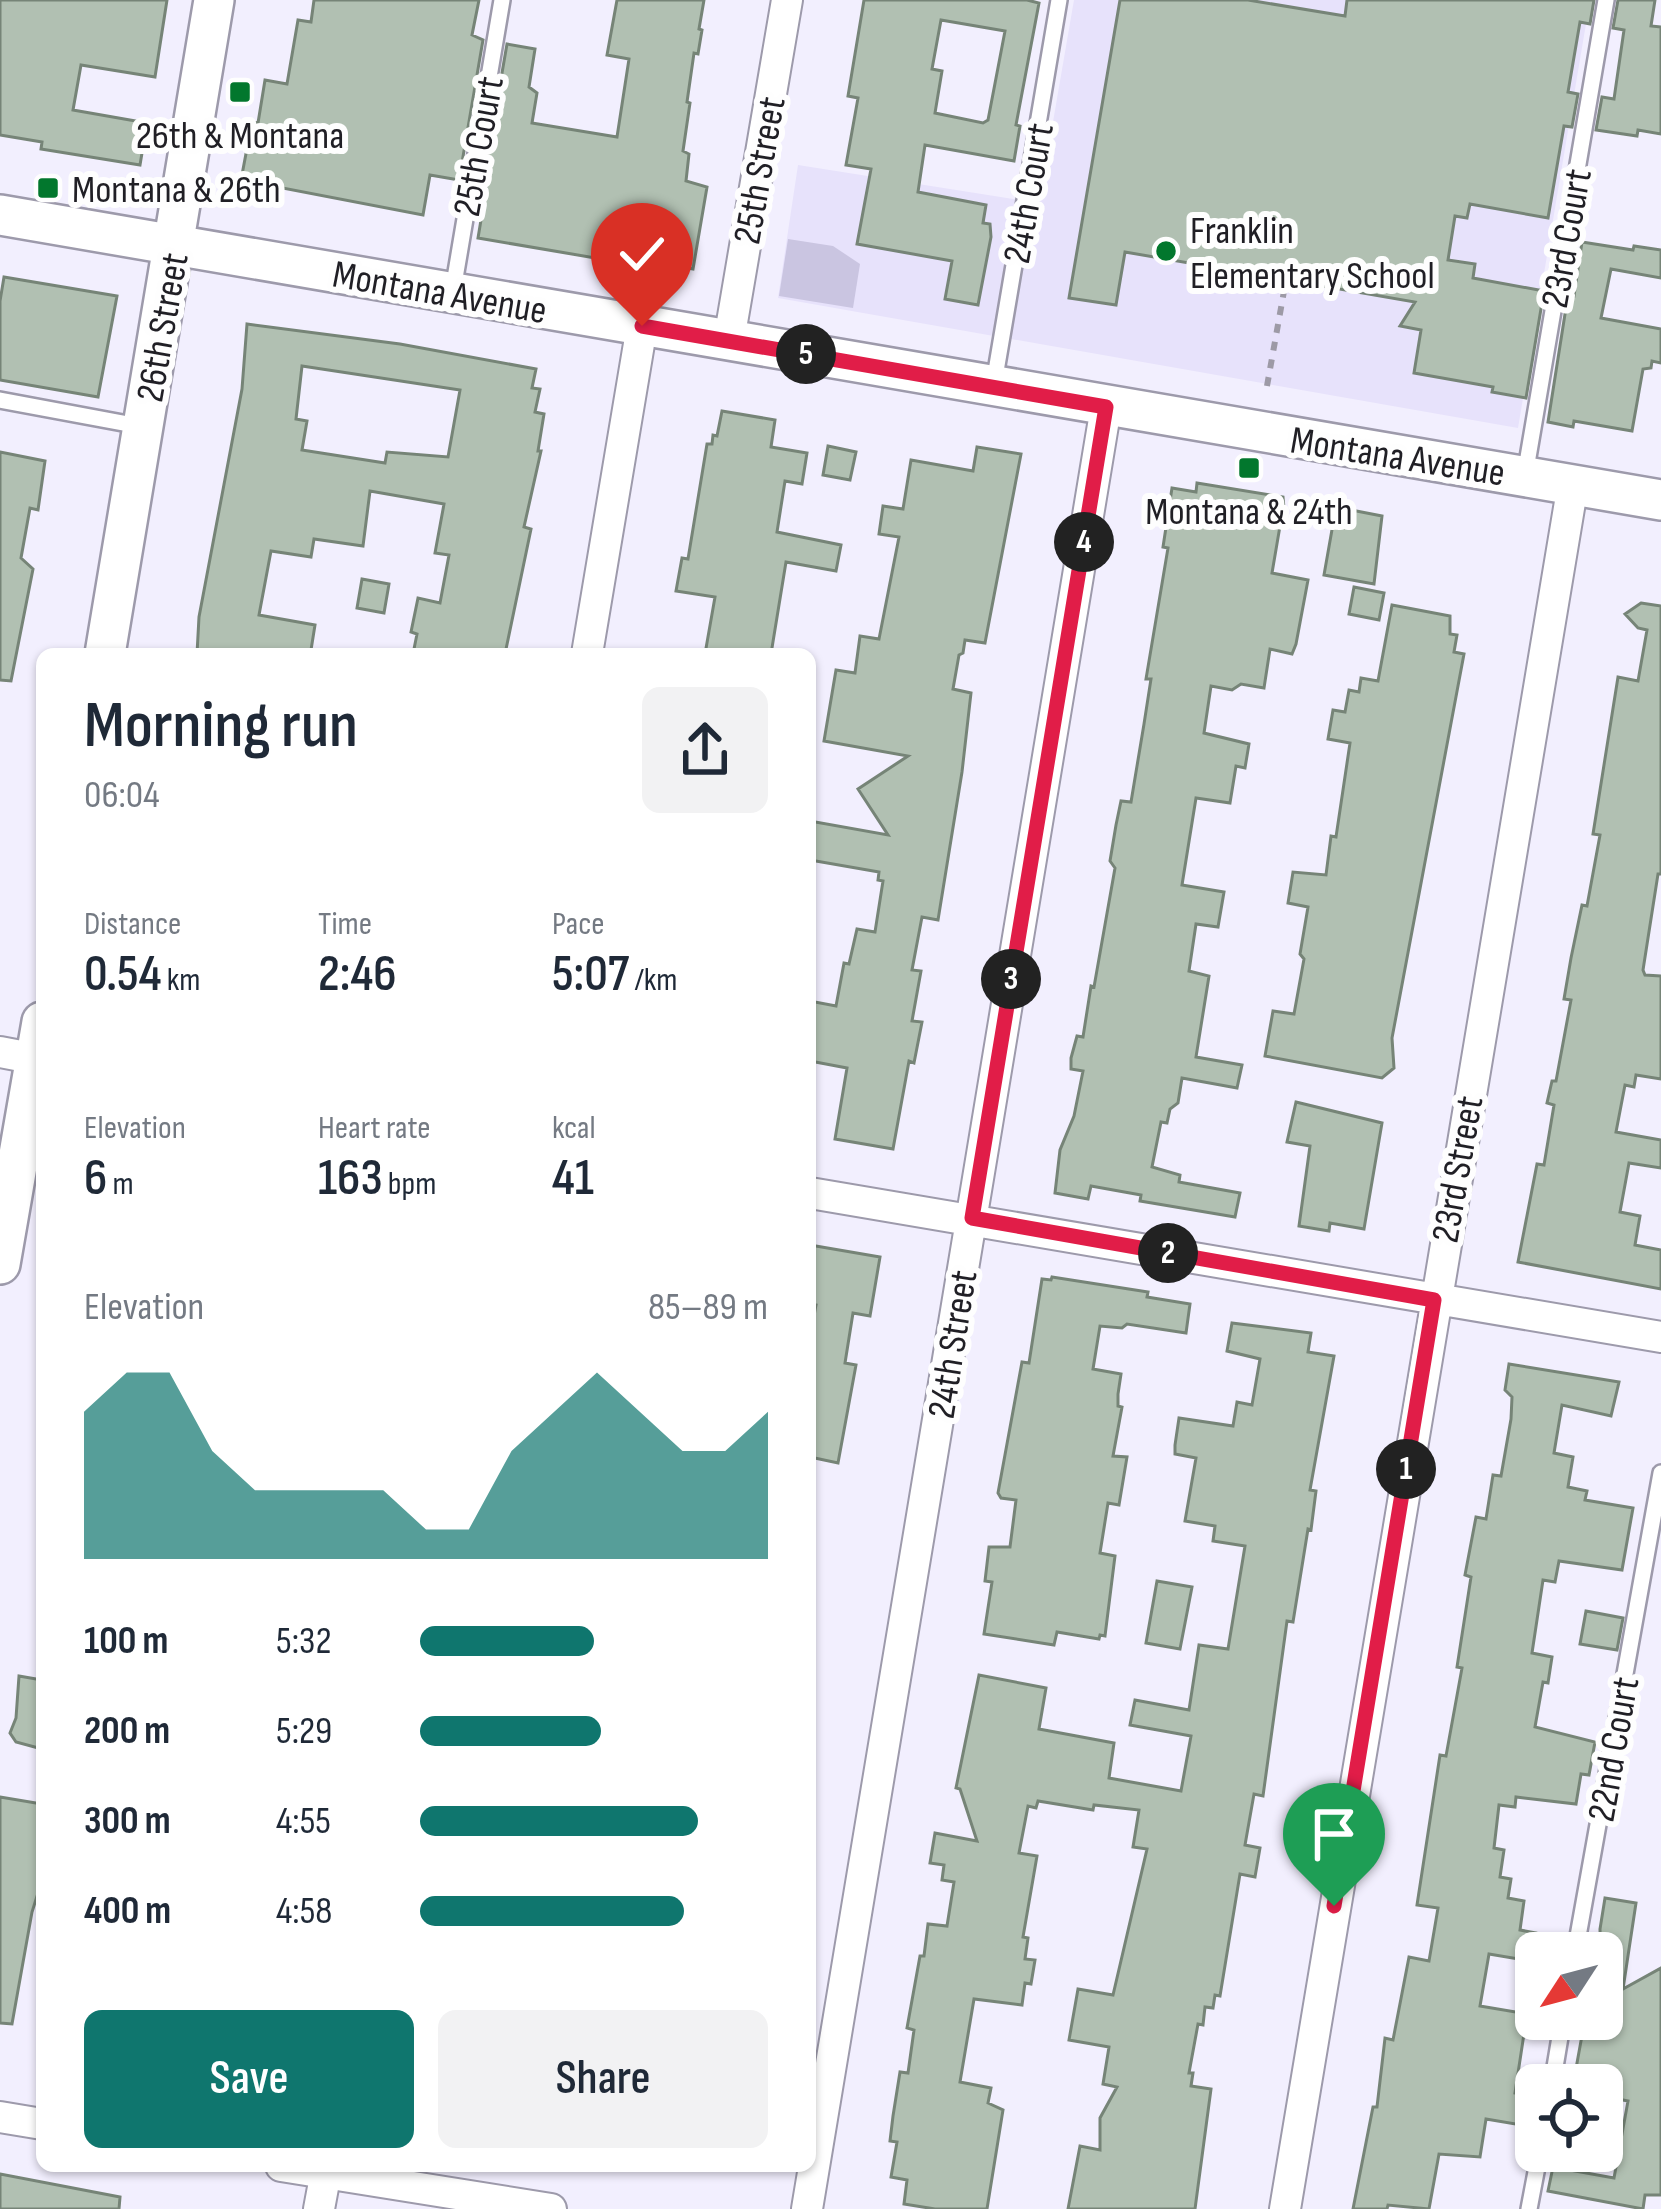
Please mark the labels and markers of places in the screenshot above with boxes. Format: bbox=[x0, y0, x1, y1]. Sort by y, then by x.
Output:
marker: 26th & Montana bbox=[227, 79, 253, 105]
place label: 26th & Montana bbox=[136, 113, 344, 160]
place label: Montana & 26th bbox=[72, 167, 281, 214]
marker: Montana & 26th bbox=[35, 175, 61, 201]
pin bbox=[591, 203, 693, 326]
place label: Franklin Elementary School bbox=[1190, 208, 1435, 300]
marker: Franklin Elementary School bbox=[1153, 238, 1179, 264]
pin: 5 bbox=[776, 324, 836, 384]
marker: Montana & 24th bbox=[1236, 455, 1262, 481]
place label: Montana & 24th bbox=[1145, 489, 1353, 536]
pin: 4 bbox=[1054, 512, 1114, 572]
pin: 3 bbox=[981, 949, 1041, 1009]
pin: 2 bbox=[1138, 1223, 1198, 1283]
pin: 1 bbox=[1376, 1439, 1436, 1499]
pin bbox=[1283, 1783, 1385, 1906]

